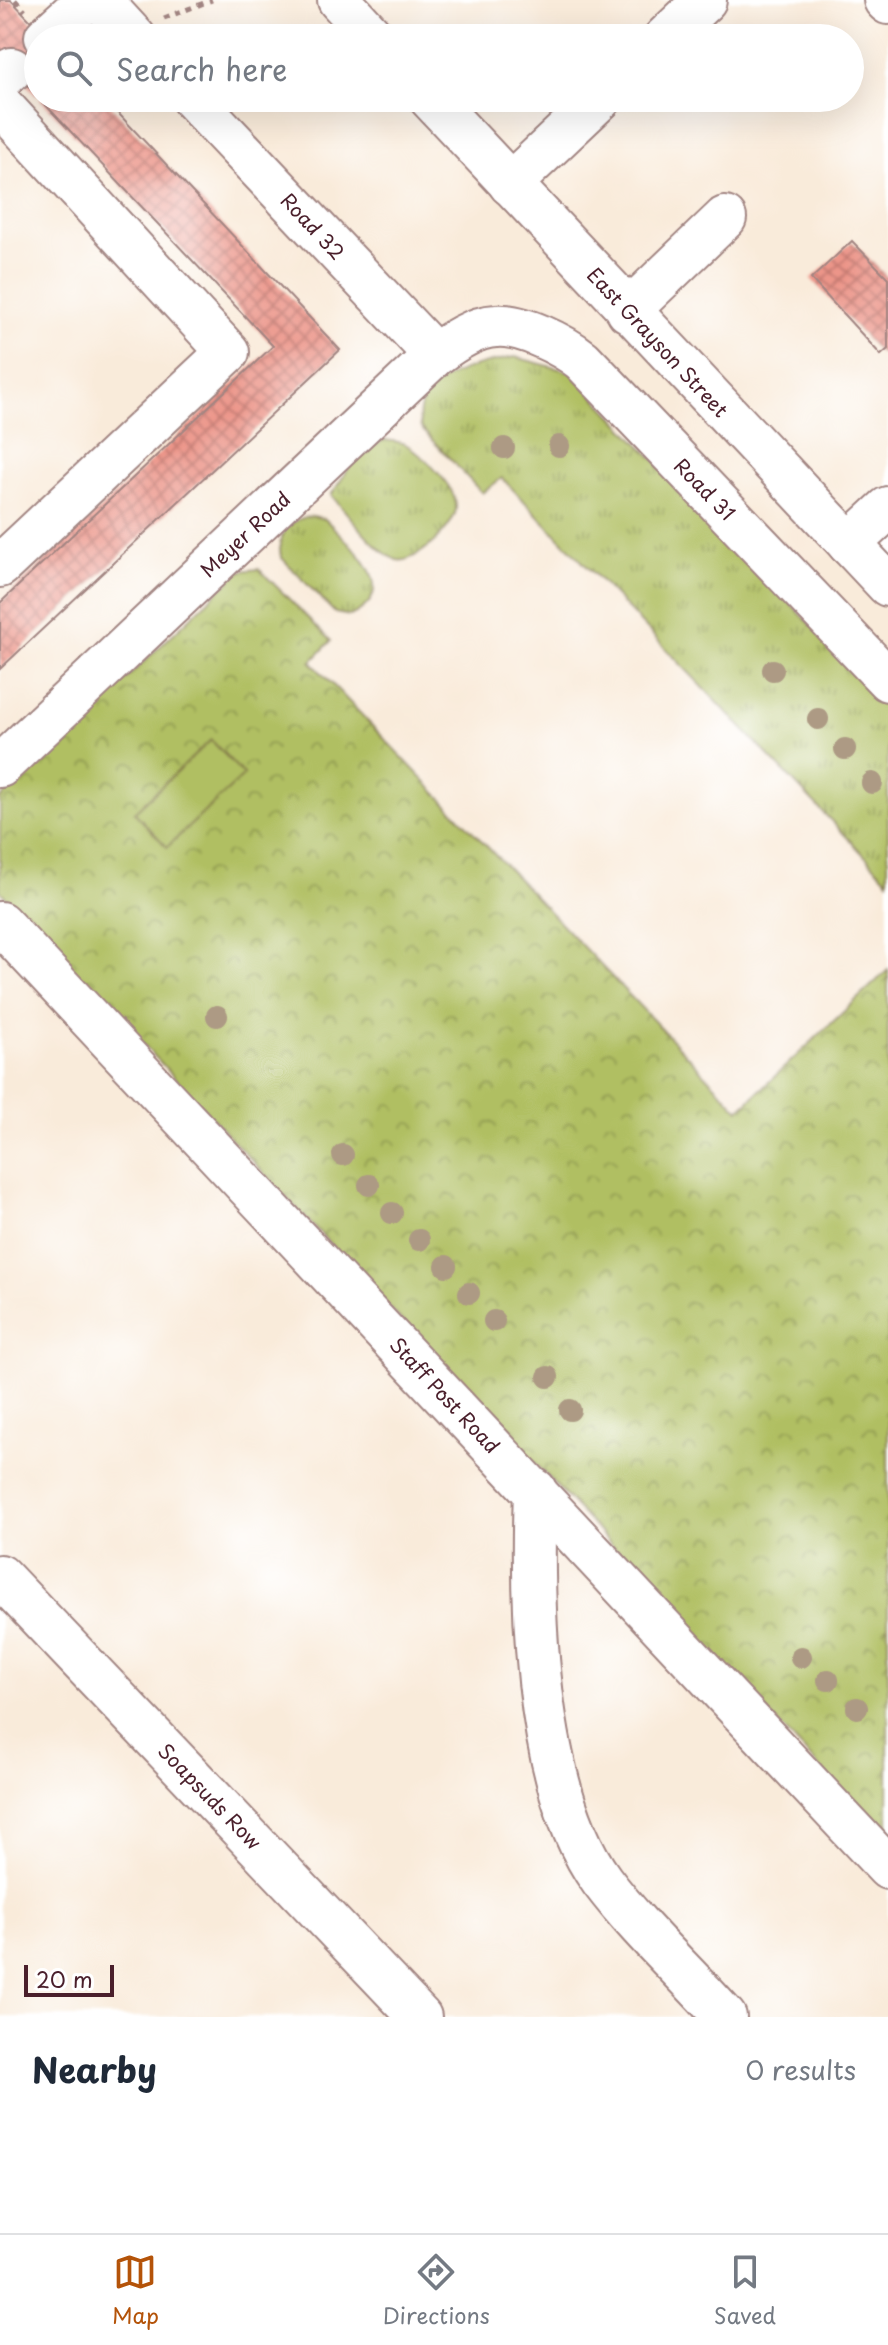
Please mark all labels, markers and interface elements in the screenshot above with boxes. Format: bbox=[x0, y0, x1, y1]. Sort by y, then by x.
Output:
search box bbox=[24, 24, 864, 112]
icon: search bbox=[52, 46, 96, 90]
text: Search here bbox=[116, 46, 288, 91]
street label: Road 32 bbox=[274, 186, 352, 266]
street label: East Grayson Street bbox=[580, 260, 736, 424]
street label: Road 31 bbox=[668, 451, 742, 527]
street label: Meyer Road bbox=[193, 484, 297, 584]
street label: Staff Post Road bbox=[383, 1330, 507, 1460]
street label: Soapsuds Row bbox=[151, 1736, 269, 1856]
scale bar bbox=[24, 1961, 114, 1997]
text: 20 m bbox=[36, 1962, 93, 1995]
text: Nearby bbox=[32, 2043, 157, 2095]
text: 0 results bbox=[745, 2050, 856, 2089]
tab: Map bbox=[112, 2250, 159, 2331]
tab: Directions bbox=[383, 2250, 490, 2331]
tab: Saved bbox=[714, 2250, 776, 2331]

